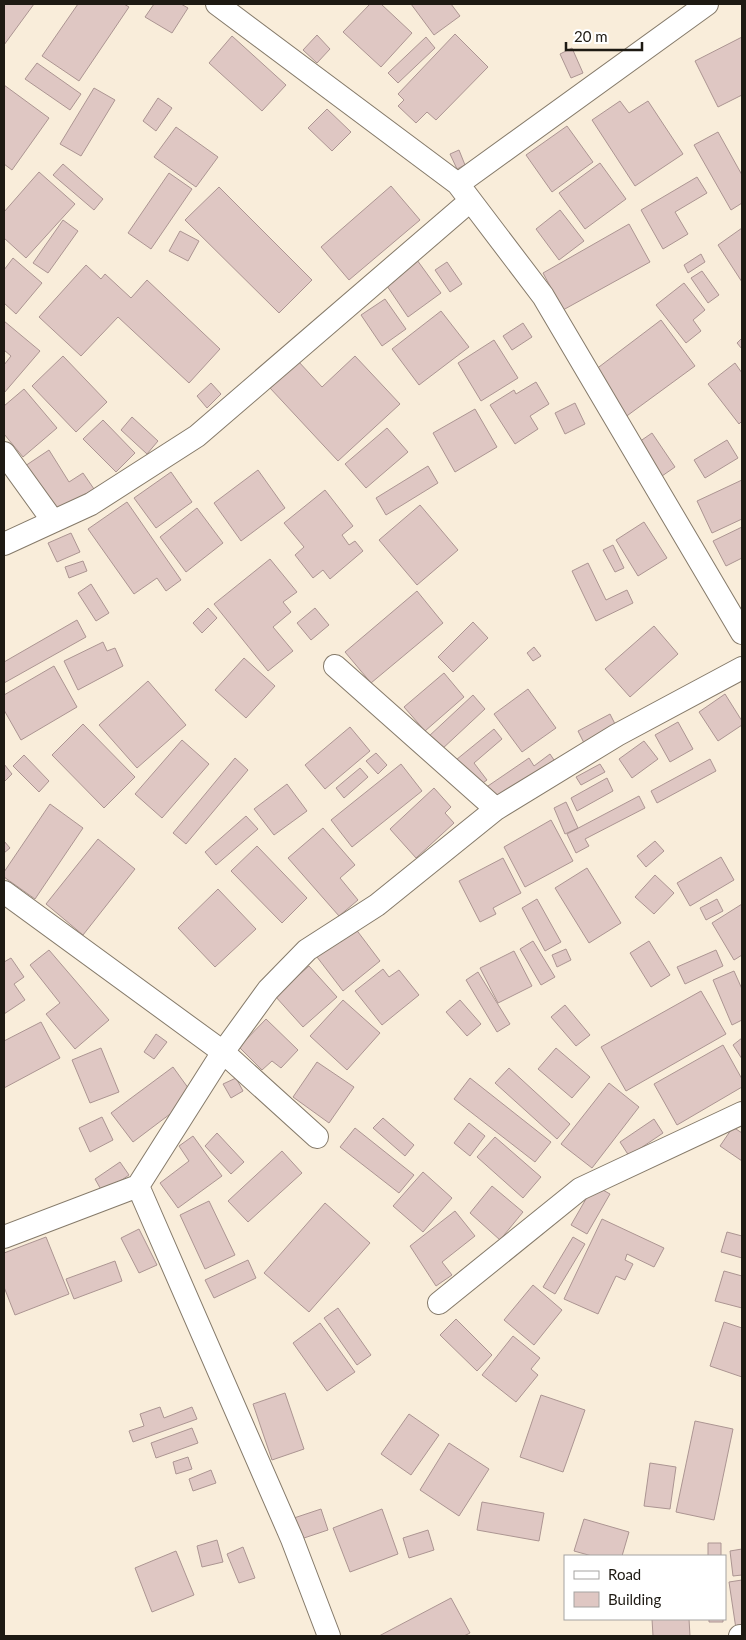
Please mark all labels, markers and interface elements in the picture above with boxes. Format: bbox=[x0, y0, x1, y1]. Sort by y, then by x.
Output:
scale bar bbox=[566, 20, 642, 52]
text: 20 m bbox=[574, 27, 608, 45]
legend bbox=[564, 1555, 726, 1620]
text: Road bbox=[608, 1565, 641, 1583]
text: Building bbox=[608, 1590, 661, 1608]

